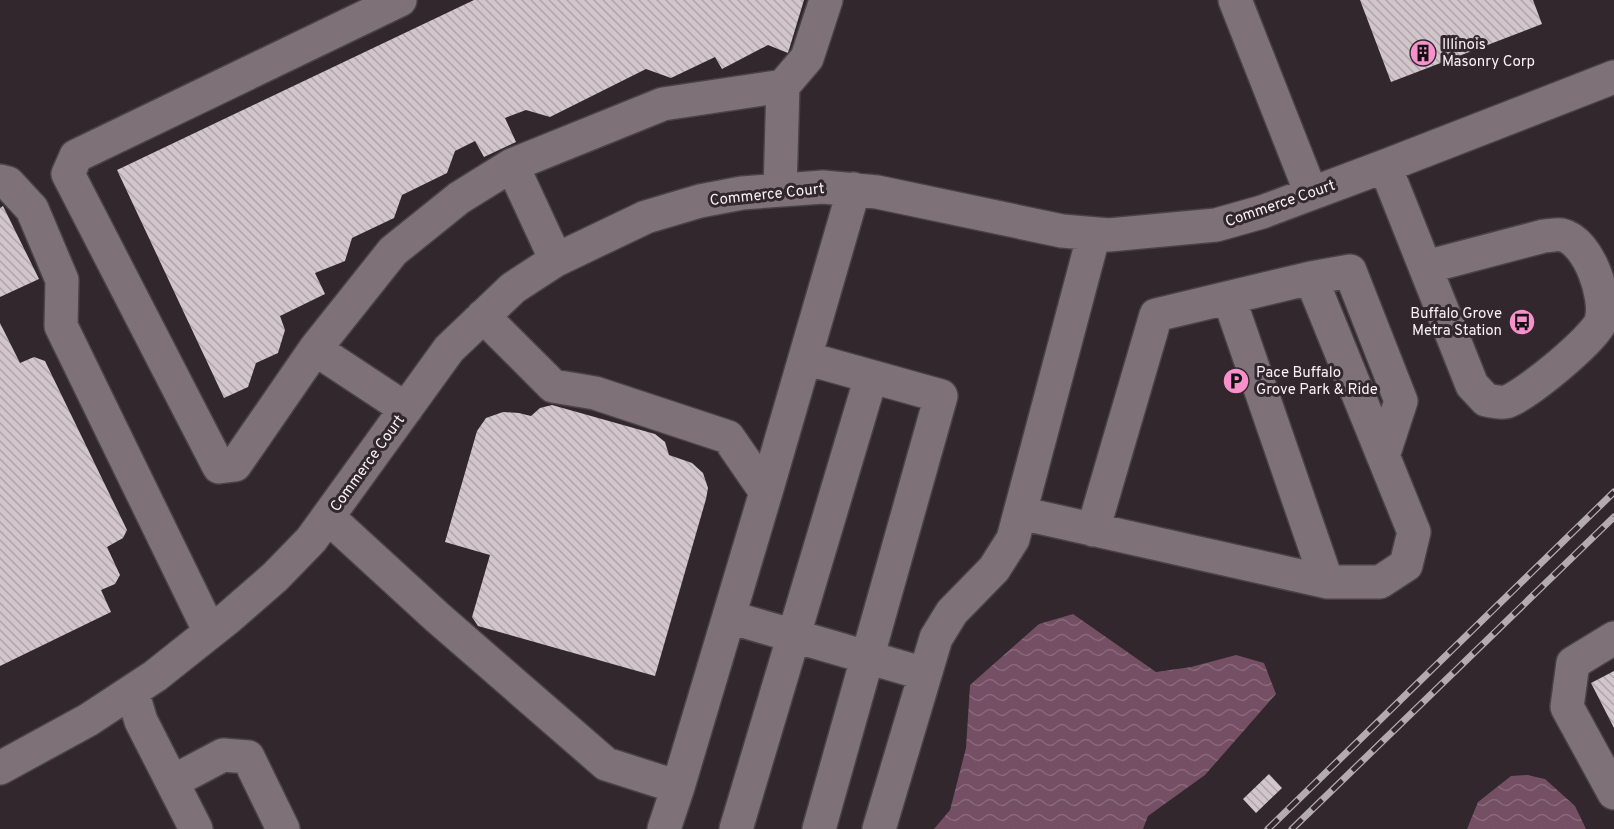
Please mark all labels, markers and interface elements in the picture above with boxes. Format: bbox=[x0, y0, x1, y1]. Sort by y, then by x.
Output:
place label: Illinois Masonry Corp bbox=[1442, 36, 1535, 72]
building icon: Illinois Masonry Corp bbox=[1408, 38, 1438, 68]
street label: Commerce Court bbox=[1223, 177, 1338, 232]
street label: Commerce Court bbox=[709, 180, 825, 211]
place label: Buffalo Grove Metra Station bbox=[1410, 305, 1502, 341]
bus stop icon: Buffalo Grove Metra Station bbox=[1507, 307, 1537, 337]
place label: Pace Buffalo Grove Park & Ride bbox=[1256, 364, 1378, 400]
parking icon: Pace Buffalo Grove Park & Ride bbox=[1221, 366, 1251, 396]
street label: Commerce Court bbox=[327, 412, 410, 516]

